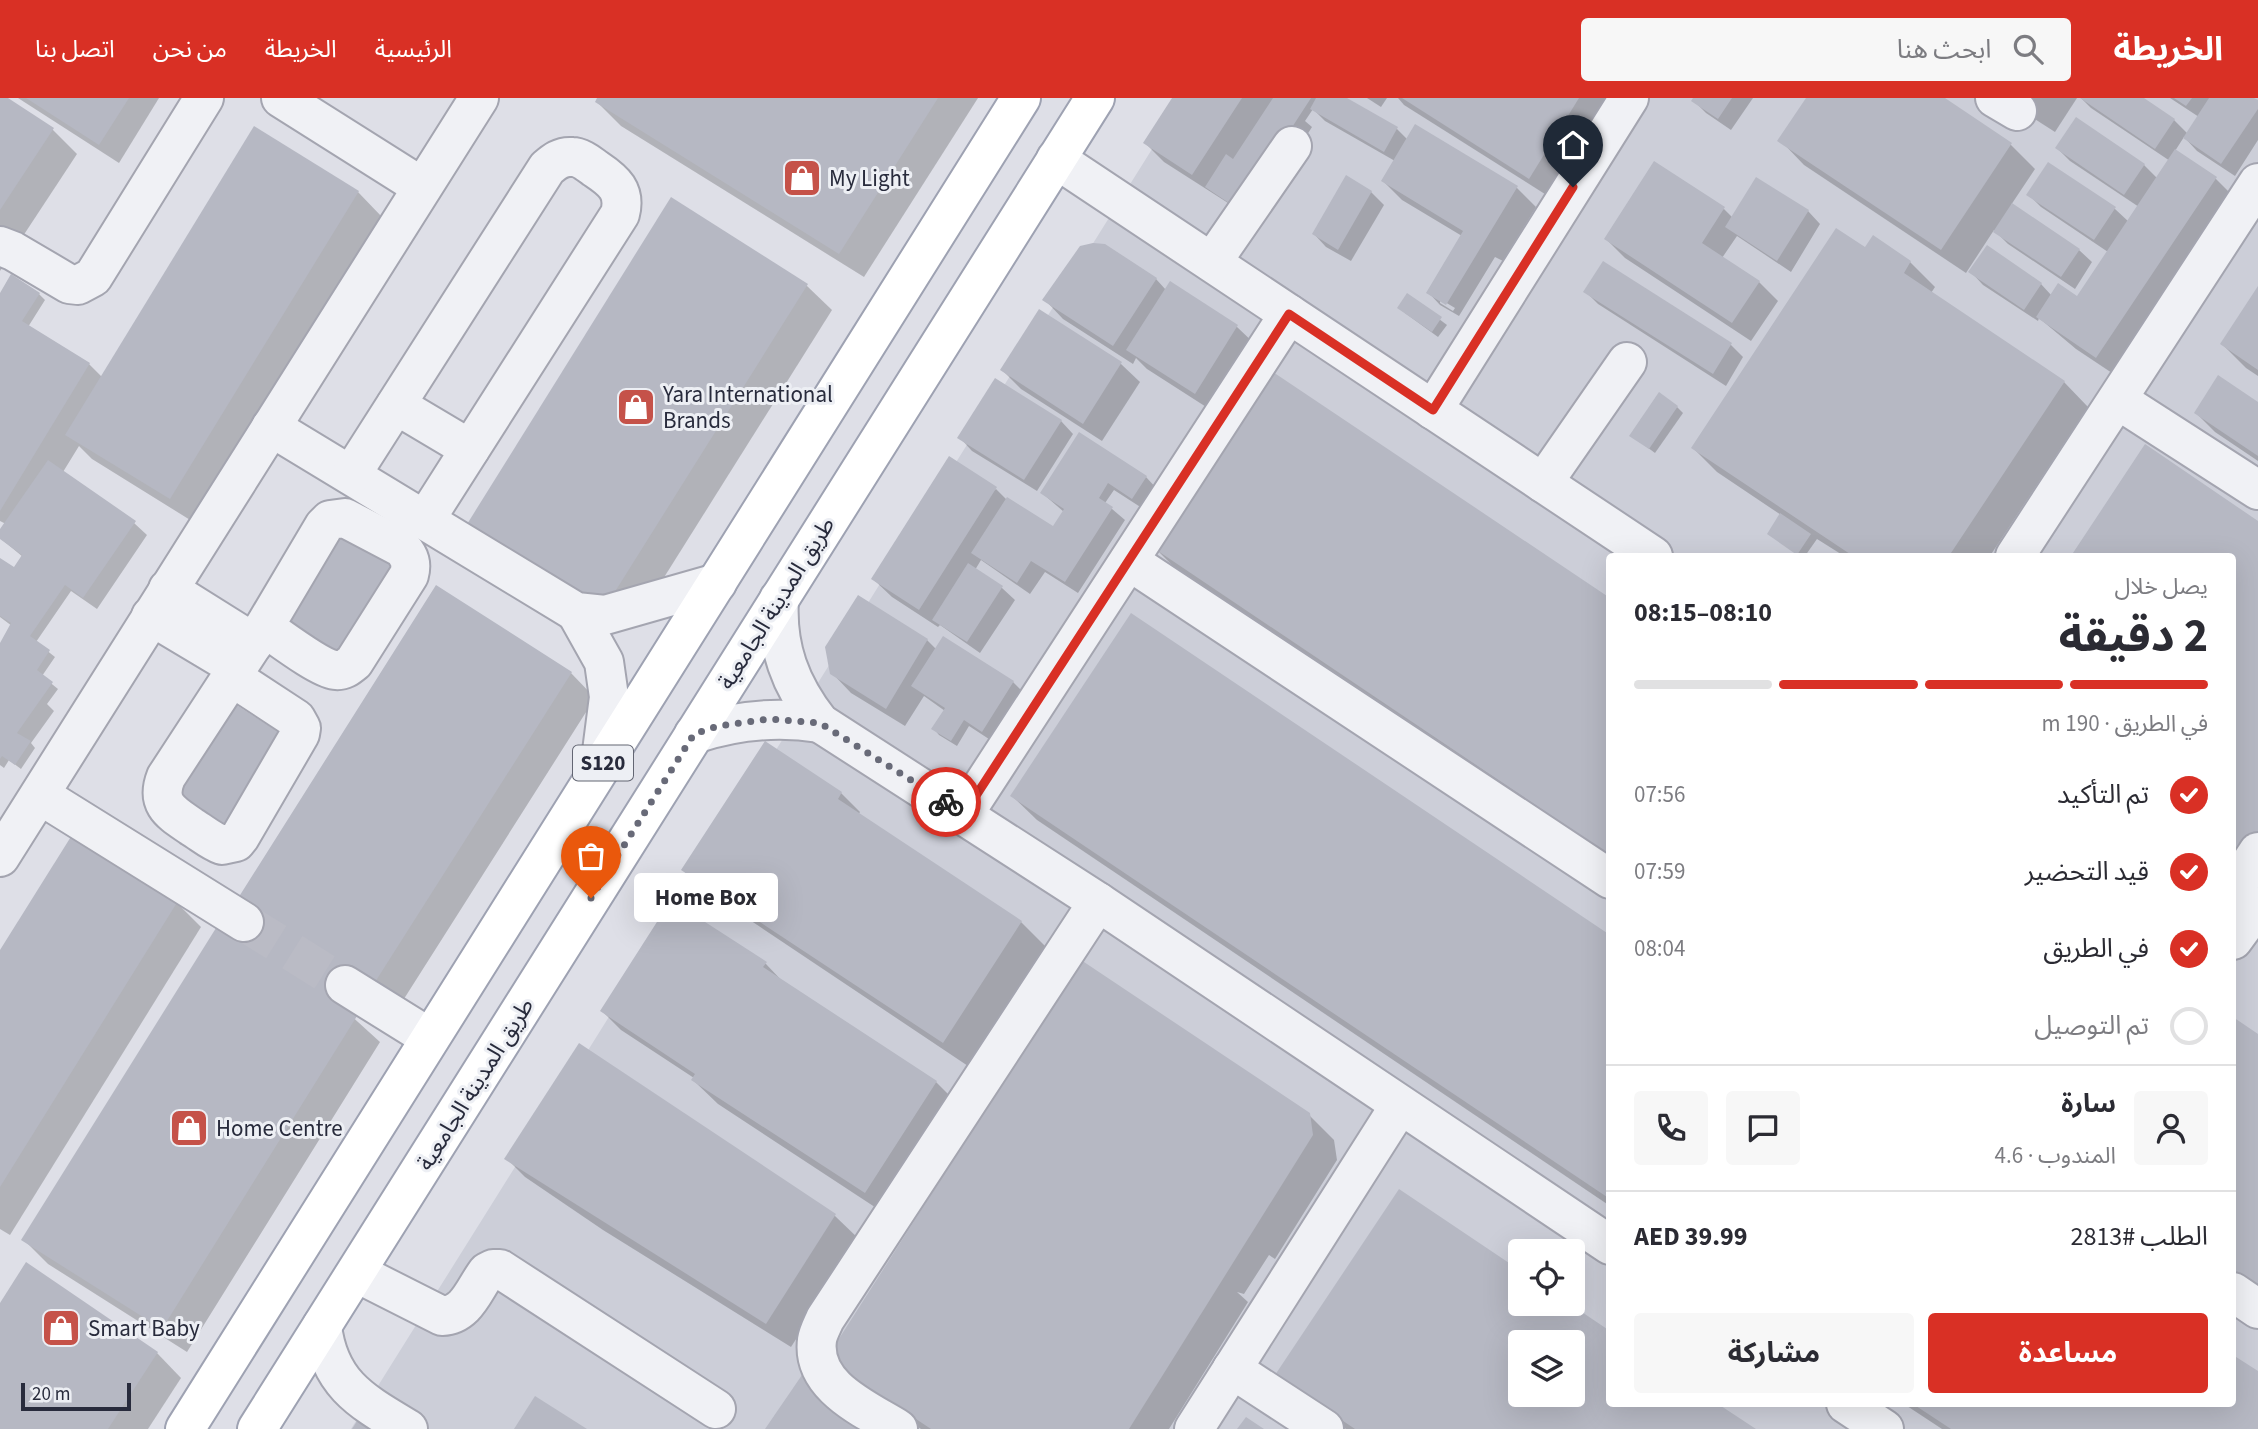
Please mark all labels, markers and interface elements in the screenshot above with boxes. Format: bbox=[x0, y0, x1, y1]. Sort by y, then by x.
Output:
search box bbox=[1581, 18, 2071, 81]
text: الخريطة bbox=[2113, 26, 2223, 73]
icon: search bbox=[2009, 30, 2047, 68]
text: ابحث هنا bbox=[1897, 31, 1991, 68]
text: اتصل بنا bbox=[35, 32, 115, 67]
text: من نحن bbox=[153, 32, 227, 67]
text: الخريطة bbox=[265, 32, 337, 67]
text: الرئيسية bbox=[375, 32, 452, 67]
pin bbox=[1543, 115, 1603, 187]
icon: home bbox=[1554, 126, 1592, 164]
shop icon: My Light bbox=[781, 157, 823, 199]
place label: My Light bbox=[829, 162, 910, 195]
place label: Yara International Brands bbox=[662, 378, 833, 437]
shop icon: Yara International Brands bbox=[615, 386, 657, 428]
street label: طريق المدينة الجامعية bbox=[710, 510, 843, 696]
text: يصل خلال bbox=[2115, 570, 2208, 603]
text: 08:10–08:15 bbox=[1634, 594, 1772, 631]
text: 2 دقيقة bbox=[2059, 604, 2208, 669]
text: في الطريق · 190 m bbox=[2042, 707, 2208, 740]
road number: S120 bbox=[573, 746, 633, 780]
courier bbox=[911, 767, 981, 837]
text: تم التأكيد bbox=[2057, 776, 2149, 813]
icon: check bbox=[2170, 776, 2208, 814]
text: 07:56 bbox=[1634, 778, 1685, 811]
icon: bike bbox=[927, 783, 965, 821]
pin bbox=[561, 826, 621, 898]
icon: bag bbox=[572, 837, 610, 875]
text: قيد التحضير bbox=[2025, 853, 2149, 890]
icon: check bbox=[2170, 853, 2208, 891]
text: 07:59 bbox=[1634, 855, 1685, 888]
callout: Home Box bbox=[633, 874, 776, 922]
text: Home Box bbox=[655, 881, 757, 914]
text: في الطريق bbox=[2043, 930, 2149, 967]
icon: check bbox=[2170, 930, 2208, 968]
text: 08:04 bbox=[1634, 932, 1685, 965]
street label: طريق المدينة الجامعية bbox=[409, 991, 542, 1177]
text: تم التوصيل bbox=[2034, 1007, 2149, 1044]
text: سارة bbox=[2061, 1085, 2116, 1122]
button: phone bbox=[1634, 1091, 1708, 1165]
button: chat bbox=[1726, 1091, 1800, 1165]
button: person bbox=[2134, 1091, 2208, 1165]
shop icon: Home Centre bbox=[168, 1107, 210, 1149]
place label: Home Centre bbox=[216, 1112, 343, 1145]
text: المندوب · 4.6 bbox=[1994, 1139, 2116, 1172]
text: AED 39.99 bbox=[1634, 1218, 1748, 1255]
text: الطلب #2813 bbox=[2071, 1218, 2208, 1255]
map controls bbox=[1508, 1239, 1585, 1407]
button: locate bbox=[1508, 1239, 1585, 1316]
shop icon: Smart Baby bbox=[40, 1307, 82, 1349]
place label: Smart Baby bbox=[88, 1312, 200, 1345]
button: مشاركة bbox=[1634, 1313, 1914, 1393]
button: مساعدة bbox=[1928, 1313, 2208, 1393]
button: layers bbox=[1508, 1330, 1585, 1407]
scale bar bbox=[21, 1380, 131, 1412]
text: 20 m bbox=[32, 1381, 70, 1408]

